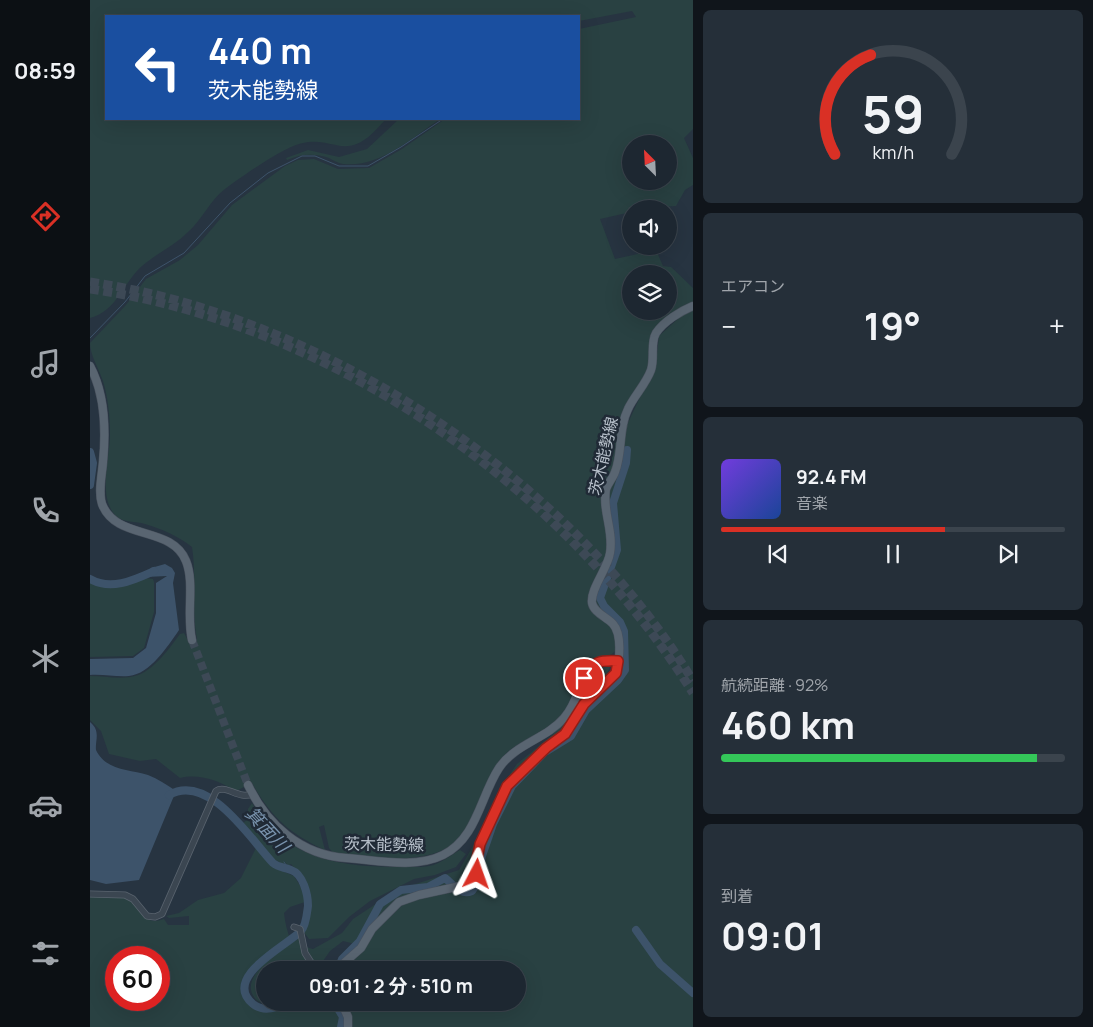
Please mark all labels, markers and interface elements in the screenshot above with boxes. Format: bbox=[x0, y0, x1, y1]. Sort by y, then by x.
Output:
text: 440 m bbox=[208, 27, 312, 75]
icon: left bbox=[125, 35, 190, 100]
text: 08:59 bbox=[14, 56, 76, 86]
text: 茨木能勢線 bbox=[208, 75, 318, 105]
text: 59 bbox=[862, 78, 924, 149]
north arrow bbox=[622, 135, 678, 190]
map controls bbox=[622, 135, 677, 320]
text: km/h bbox=[872, 140, 914, 164]
icon: directions bbox=[28, 199, 63, 234]
button: sound bbox=[622, 200, 677, 255]
button: layers bbox=[622, 265, 677, 320]
text: エアコン bbox=[721, 275, 785, 297]
text: 19° bbox=[864, 299, 921, 351]
text: − bbox=[721, 307, 736, 345]
text: + bbox=[1049, 307, 1065, 345]
icon: music bbox=[28, 346, 63, 381]
street label: 茨木能勢線 bbox=[583, 415, 623, 497]
text: 92.4 FM bbox=[796, 464, 866, 490]
text: 音楽 bbox=[796, 492, 828, 514]
icon: phone bbox=[28, 493, 63, 528]
icon: previous bbox=[764, 540, 792, 568]
icon: pause bbox=[879, 540, 907, 568]
icon: next bbox=[994, 540, 1022, 568]
icon: climate bbox=[28, 641, 63, 676]
pin bbox=[563, 657, 605, 699]
icon: arrive bbox=[570, 664, 598, 692]
text: 航続距離 · 92% bbox=[721, 674, 829, 696]
text: 460 km bbox=[721, 698, 855, 750]
icon: car bbox=[28, 788, 63, 823]
water label: 箕面川 bbox=[241, 801, 296, 859]
street label: 茨木能勢線 bbox=[344, 832, 424, 856]
position arrow bbox=[450, 847, 502, 899]
text: 到着 bbox=[721, 885, 753, 907]
text: 09:01 bbox=[721, 909, 824, 961]
icon: filters bbox=[28, 936, 63, 971]
speed limit sign: 60 bbox=[105, 946, 170, 1011]
text: 09:01 · 2 分 · 510 m bbox=[309, 973, 473, 999]

